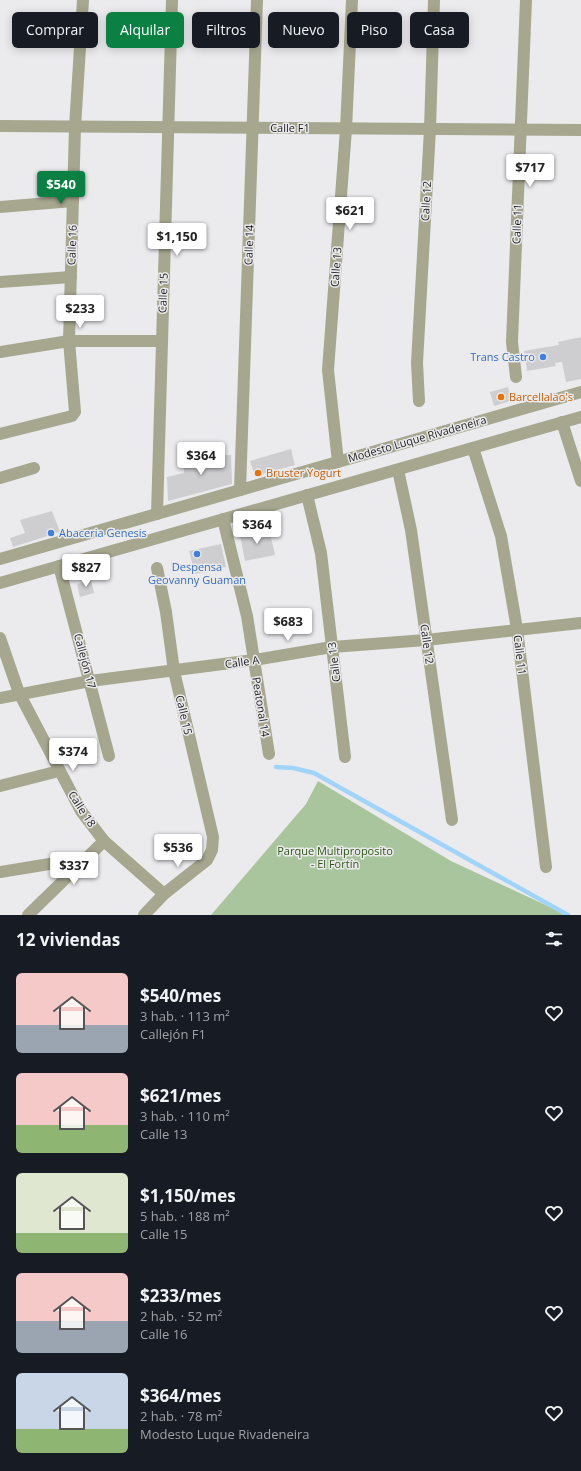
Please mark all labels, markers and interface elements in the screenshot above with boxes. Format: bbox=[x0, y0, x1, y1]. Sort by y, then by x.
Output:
chip: Comprar bbox=[12, 12, 98, 48]
chip: Alquilar bbox=[106, 12, 184, 48]
chip: Filtros bbox=[192, 12, 260, 48]
chip: Nuevo bbox=[268, 12, 339, 48]
chip: Piso bbox=[347, 12, 402, 48]
chip: Casa bbox=[410, 12, 469, 48]
street label: Calle F1 bbox=[270, 120, 310, 135]
pin: $717 bbox=[506, 154, 554, 188]
text: $717 bbox=[515, 158, 545, 176]
pin: $540 bbox=[37, 171, 85, 205]
text: $540 bbox=[46, 175, 76, 193]
street label: Calle 12 bbox=[417, 180, 434, 221]
pin: $621 bbox=[326, 197, 374, 231]
text: $621 bbox=[335, 201, 365, 219]
street label: Calle 11 bbox=[508, 204, 525, 244]
pin: $1,150 bbox=[144, 223, 210, 257]
street label: Calle 14 bbox=[240, 224, 257, 265]
street label: Calle 16 bbox=[63, 225, 80, 265]
text: $1,150 bbox=[157, 227, 197, 245]
street label: Calle 13 bbox=[327, 246, 344, 288]
street label: Calle 15 bbox=[154, 273, 171, 313]
pin: $233 bbox=[56, 295, 104, 329]
text: $233 bbox=[65, 299, 95, 317]
place label: Trans Castro bbox=[470, 349, 535, 364]
marker: Trans Castro bbox=[538, 352, 548, 362]
place label: Barcellalao's bbox=[509, 389, 573, 404]
marker: Barcellalao's bbox=[496, 392, 506, 402]
street label: Modesto Luque Rivadeneira bbox=[346, 412, 488, 465]
pin: $364 bbox=[177, 442, 225, 476]
text: $364 bbox=[186, 446, 216, 464]
place label: Bruster Yogurt bbox=[266, 465, 341, 480]
marker: Bruster Yogurt bbox=[253, 468, 263, 478]
pin: $364 bbox=[233, 511, 281, 545]
text: $364 bbox=[242, 515, 272, 533]
place label: Abaceria Genesis bbox=[59, 525, 147, 540]
marker: Abaceria Genesis bbox=[46, 528, 56, 538]
marker: Despensa Geovanny Guaman bbox=[192, 549, 202, 559]
pin: $827 bbox=[62, 554, 110, 588]
text: $827 bbox=[71, 558, 101, 576]
place label: Despensa Geovanny Guaman bbox=[148, 559, 246, 587]
pin: $683 bbox=[264, 608, 312, 642]
text: $683 bbox=[273, 612, 303, 630]
street label: Calle 12 bbox=[417, 623, 438, 665]
street label: Callejón 17 bbox=[71, 632, 100, 690]
street label: Calle 11 bbox=[511, 634, 530, 676]
street label: Calle 13 bbox=[324, 641, 343, 683]
street label: Calle A bbox=[224, 652, 260, 671]
street label: Peatonal 14 bbox=[249, 676, 274, 739]
street label: Calle 15 bbox=[173, 694, 196, 736]
pin: $374 bbox=[49, 738, 97, 772]
text: $374 bbox=[58, 742, 88, 760]
street label: Calle 18 bbox=[65, 788, 100, 830]
pin: $536 bbox=[154, 834, 202, 868]
text: $536 bbox=[163, 838, 193, 856]
park label: Parque Multiproposito - El Fortín bbox=[277, 843, 393, 871]
pin: $337 bbox=[50, 852, 98, 886]
text: $337 bbox=[59, 856, 89, 874]
text: 12 viviendas bbox=[16, 928, 120, 951]
icon: filters bbox=[543, 928, 565, 950]
text: $540/mes bbox=[140, 984, 221, 1007]
icon: home bbox=[48, 989, 96, 1037]
icon: heart bbox=[543, 1002, 565, 1024]
text: 3 hab. · 113 m² bbox=[140, 1007, 230, 1025]
text: Callejón F1 bbox=[140, 1025, 206, 1043]
text: $621/mes bbox=[140, 1084, 221, 1107]
icon: home bbox=[48, 1089, 96, 1137]
icon: heart bbox=[543, 1102, 565, 1124]
text: 3 hab. · 110 m² bbox=[140, 1107, 230, 1125]
text: Calle 13 bbox=[140, 1125, 188, 1143]
text: $1,150/mes bbox=[140, 1184, 236, 1207]
icon: home bbox=[48, 1189, 96, 1237]
icon: heart bbox=[543, 1202, 565, 1224]
text: 5 hab. · 188 m² bbox=[140, 1207, 230, 1225]
text: Calle 15 bbox=[140, 1225, 188, 1243]
text: $233/mes bbox=[140, 1284, 221, 1307]
icon: home bbox=[48, 1289, 96, 1337]
icon: heart bbox=[543, 1302, 565, 1324]
text: 2 hab. · 52 m² bbox=[140, 1307, 222, 1325]
text: Calle 16 bbox=[140, 1325, 188, 1343]
text: $364/mes bbox=[140, 1384, 221, 1407]
icon: home bbox=[48, 1389, 96, 1437]
icon: heart bbox=[543, 1402, 565, 1424]
text: 2 hab. · 78 m² bbox=[140, 1407, 222, 1425]
text: Modesto Luque Rivadeneira bbox=[140, 1425, 310, 1443]

